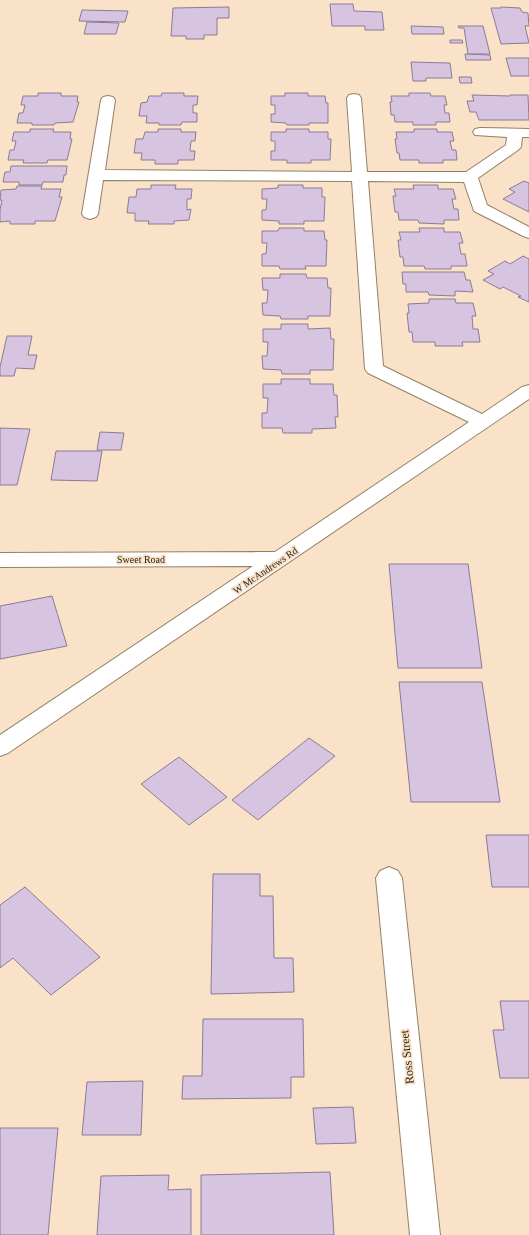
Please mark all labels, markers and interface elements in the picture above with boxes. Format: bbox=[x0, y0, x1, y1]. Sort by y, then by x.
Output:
street label: W McAndrews Rd bbox=[231, 545, 300, 596]
street label: Sweet Road bbox=[117, 554, 165, 565]
street label: Ross Street bbox=[397, 1029, 417, 1085]

